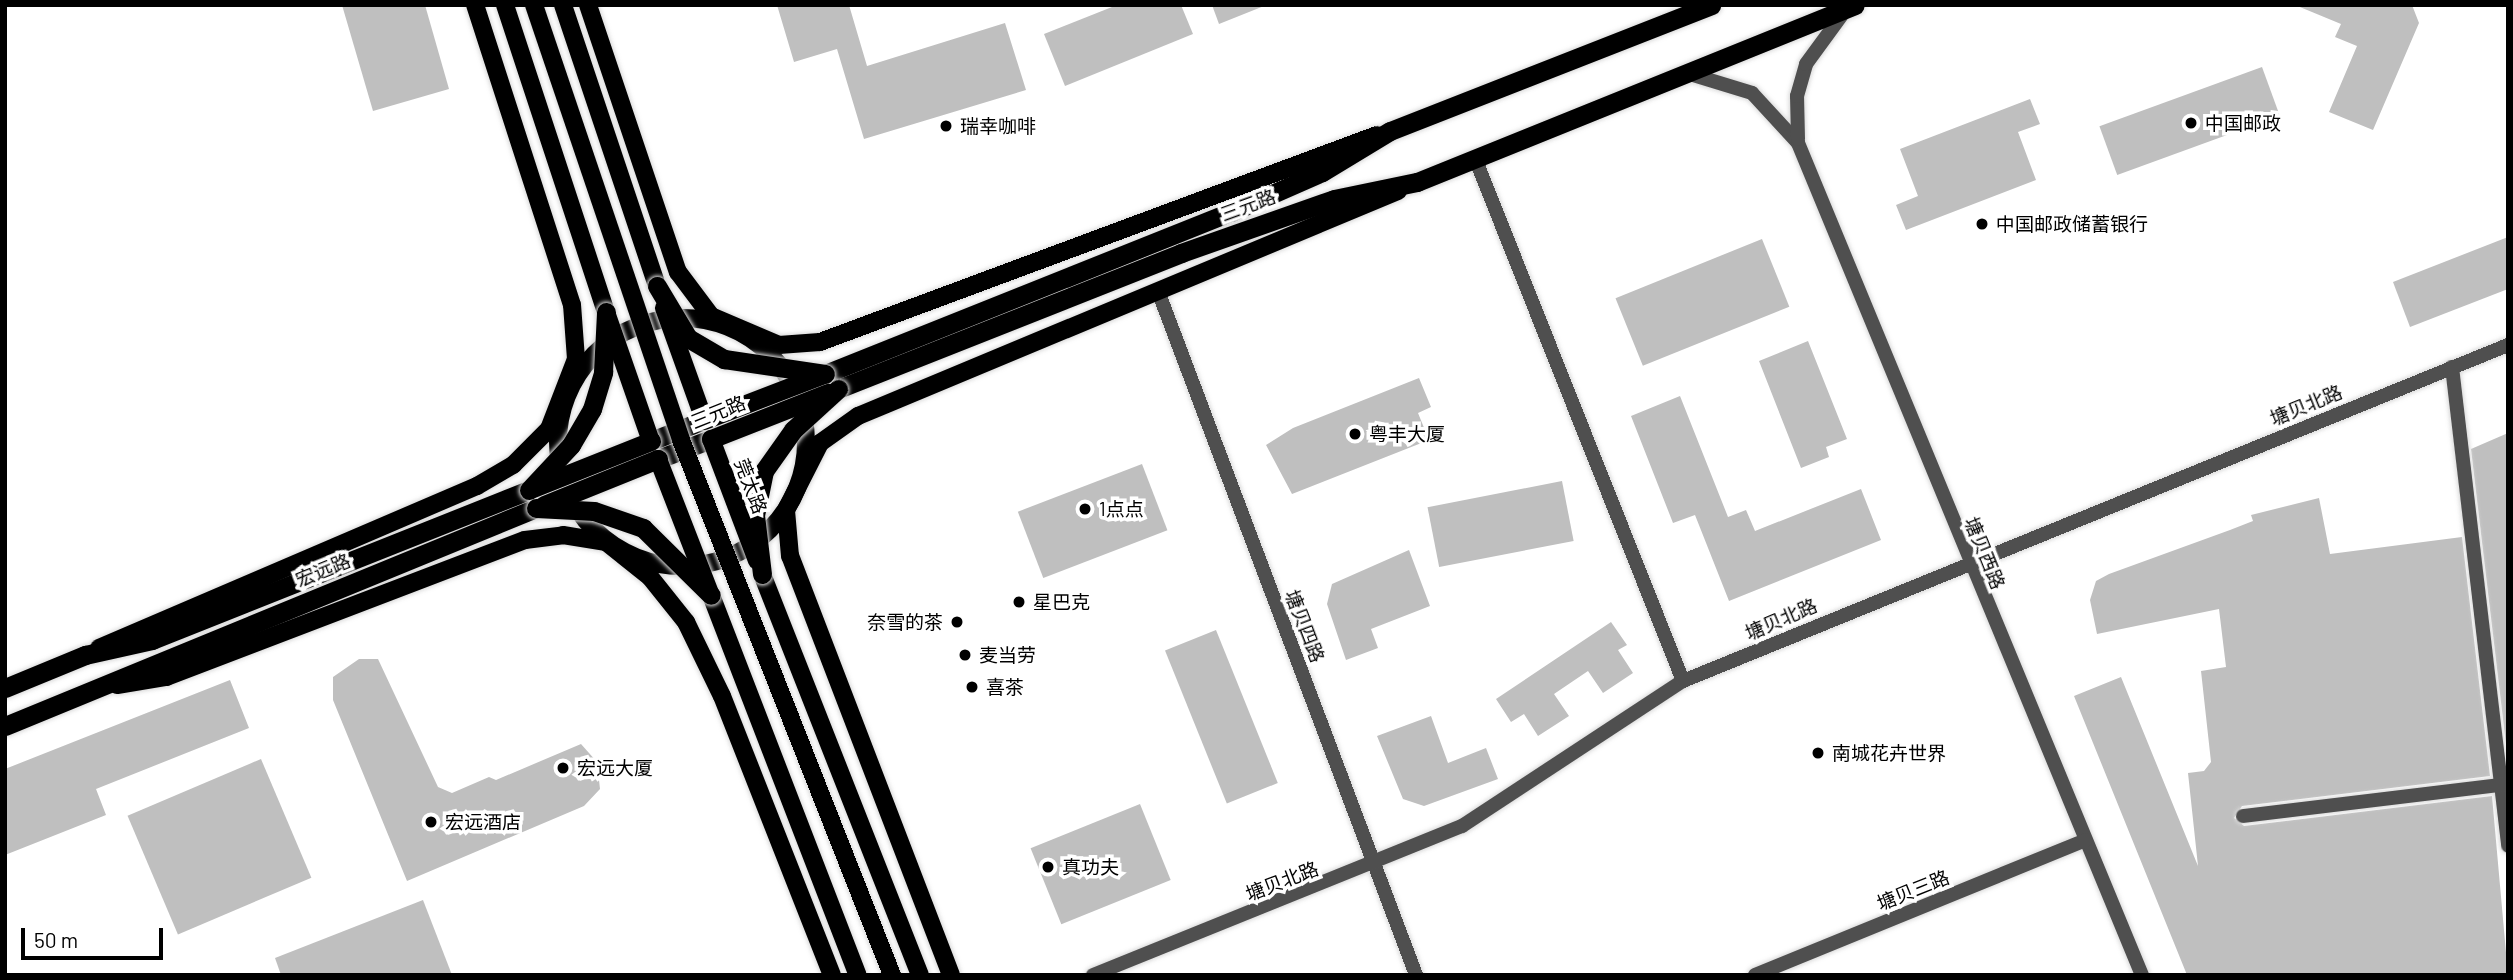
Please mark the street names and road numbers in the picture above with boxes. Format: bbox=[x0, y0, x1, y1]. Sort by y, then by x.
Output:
street label: 三元路 bbox=[1217, 185, 1279, 225]
street label: 塘贝北路 bbox=[2266, 380, 2346, 430]
street label: 三元路 bbox=[687, 391, 749, 433]
street label: 莞太路 bbox=[730, 455, 772, 517]
street label: 塘贝西路 bbox=[1960, 513, 2010, 593]
street label: 宏远路 bbox=[292, 549, 354, 591]
street label: 塘贝四路 bbox=[1281, 586, 1329, 666]
street label: 塘贝北路 bbox=[1742, 594, 1820, 644]
street label: 塘贝北路 bbox=[1242, 857, 1322, 905]
street label: 塘贝三路 bbox=[1873, 865, 1953, 915]

